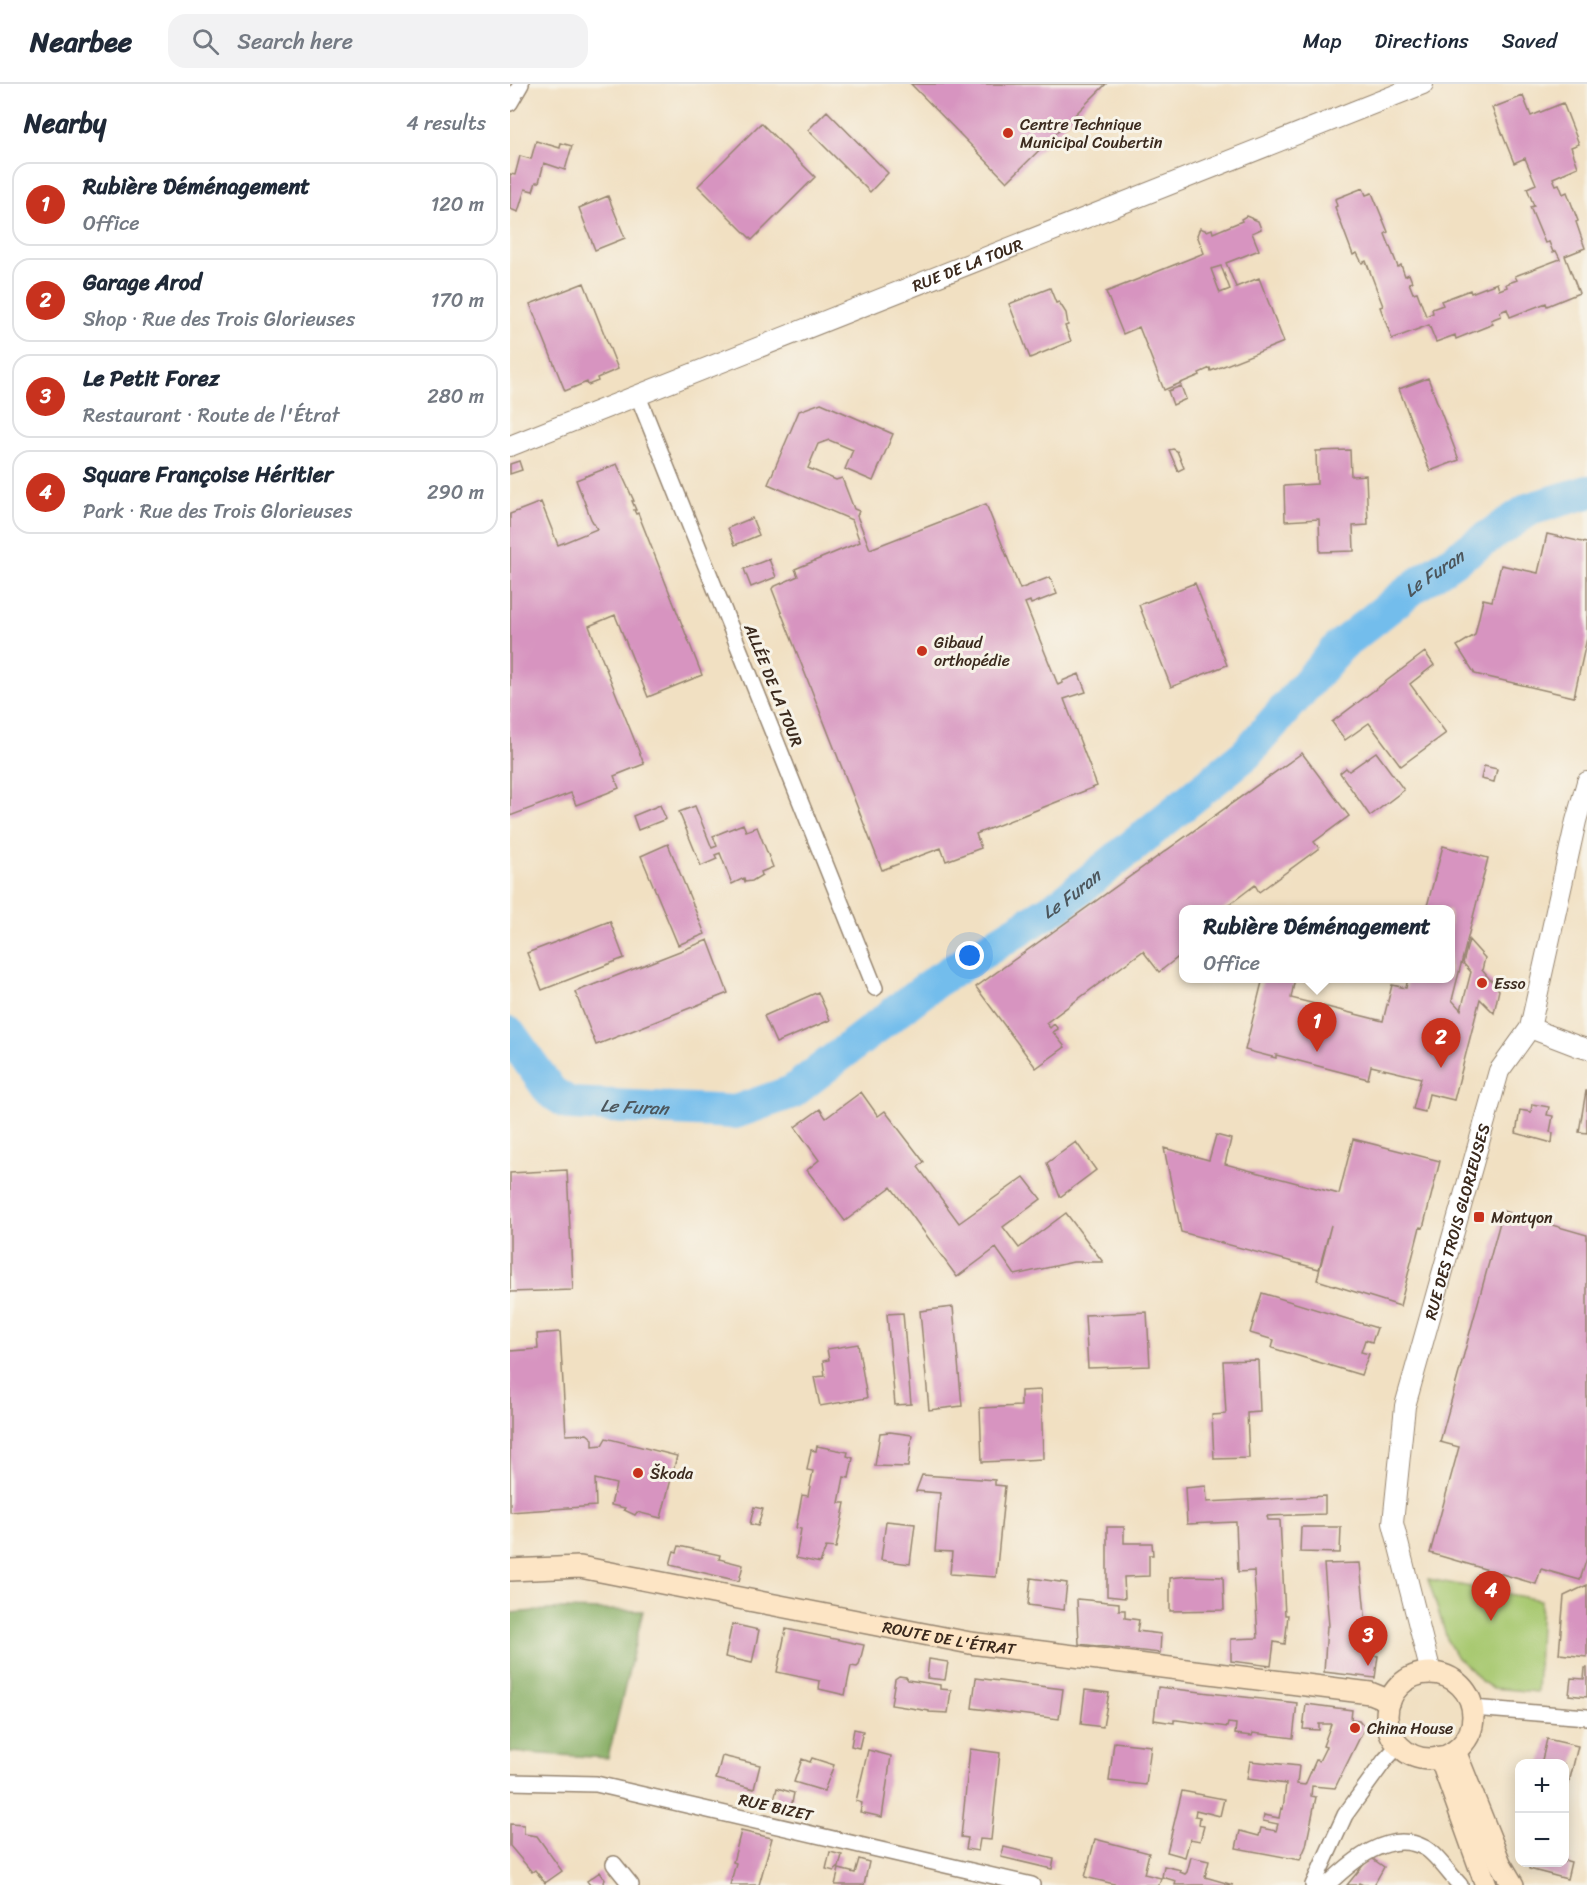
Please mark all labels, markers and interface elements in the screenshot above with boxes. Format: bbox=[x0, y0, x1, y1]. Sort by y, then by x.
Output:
search box bbox=[168, 14, 588, 68]
text: Nearbee bbox=[30, 17, 132, 66]
text: Search here bbox=[237, 22, 353, 61]
text: Map bbox=[1303, 22, 1341, 60]
text: Directions bbox=[1374, 22, 1469, 60]
text: Saved bbox=[1502, 22, 1557, 60]
icon: search bbox=[189, 25, 222, 58]
text: Nearby bbox=[24, 100, 106, 146]
text: 4 results bbox=[406, 106, 486, 141]
place label: Centre Technique Municipal Coubertin bbox=[1020, 110, 1163, 157]
marker: Centre Technique Municipal Coubertin bbox=[1001, 126, 1015, 140]
text: Rubière Déménagement bbox=[83, 167, 310, 206]
text: 1 bbox=[41, 187, 50, 222]
text: 120 m bbox=[431, 187, 484, 222]
text: Office bbox=[83, 206, 139, 241]
street label: RUE DE LA TOUR bbox=[908, 230, 1028, 300]
text: Garage Arod bbox=[83, 263, 201, 302]
text: 2 bbox=[40, 283, 51, 318]
text: 170 m bbox=[431, 283, 484, 318]
text: Shop · Rue des Trois Glorieuses bbox=[83, 302, 355, 337]
text: Le Petit Forez bbox=[83, 359, 219, 398]
text: 3 bbox=[40, 379, 51, 414]
text: 280 m bbox=[427, 379, 484, 414]
text: Restaurant · Route de l'Étrat bbox=[83, 398, 340, 433]
text: Square Françoise Héritier bbox=[83, 455, 333, 494]
text: 4 bbox=[39, 475, 52, 510]
text: 290 m bbox=[427, 475, 484, 510]
text: Park · Rue des Trois Glorieuses bbox=[83, 494, 352, 529]
water label: Le Furan bbox=[1397, 540, 1473, 606]
street label: ALLÉE DE LA TOUR bbox=[735, 618, 812, 751]
place label: Gibaud orthopédie bbox=[934, 628, 1010, 675]
marker: Gibaud orthopédie bbox=[915, 644, 929, 658]
water label: Le Furan bbox=[1036, 860, 1110, 928]
popup bbox=[1179, 905, 1455, 983]
text: Rubière Déménagement bbox=[1204, 907, 1430, 946]
your location bbox=[955, 941, 984, 970]
text: Office bbox=[1204, 946, 1260, 981]
place label: Esso bbox=[1494, 969, 1526, 998]
marker: Esso bbox=[1475, 976, 1489, 990]
pin: 1 bbox=[1298, 1002, 1336, 1052]
pin: 2 bbox=[1422, 1018, 1460, 1068]
water label: Le Furan bbox=[600, 1089, 671, 1125]
street label: RUE DES TROIS GLORIEUSES bbox=[1416, 1120, 1499, 1323]
place label: Montyon bbox=[1491, 1203, 1553, 1232]
marker: Montyon bbox=[1472, 1210, 1486, 1224]
place label: Škoda bbox=[650, 1459, 694, 1488]
marker: Škoda bbox=[631, 1466, 645, 1480]
pin: 4 bbox=[1472, 1572, 1510, 1621]
street label: ROUTE DE L'ÉTRAT bbox=[880, 1612, 1018, 1664]
pin: 3 bbox=[1348, 1616, 1388, 1666]
place label: China House bbox=[1367, 1714, 1453, 1743]
marker: China House bbox=[1348, 1721, 1362, 1735]
map controls bbox=[1515, 1759, 1569, 1867]
button: + bbox=[1515, 1759, 1569, 1813]
street label: RUE BIZET bbox=[736, 1785, 817, 1830]
button: − bbox=[1515, 1813, 1569, 1867]

